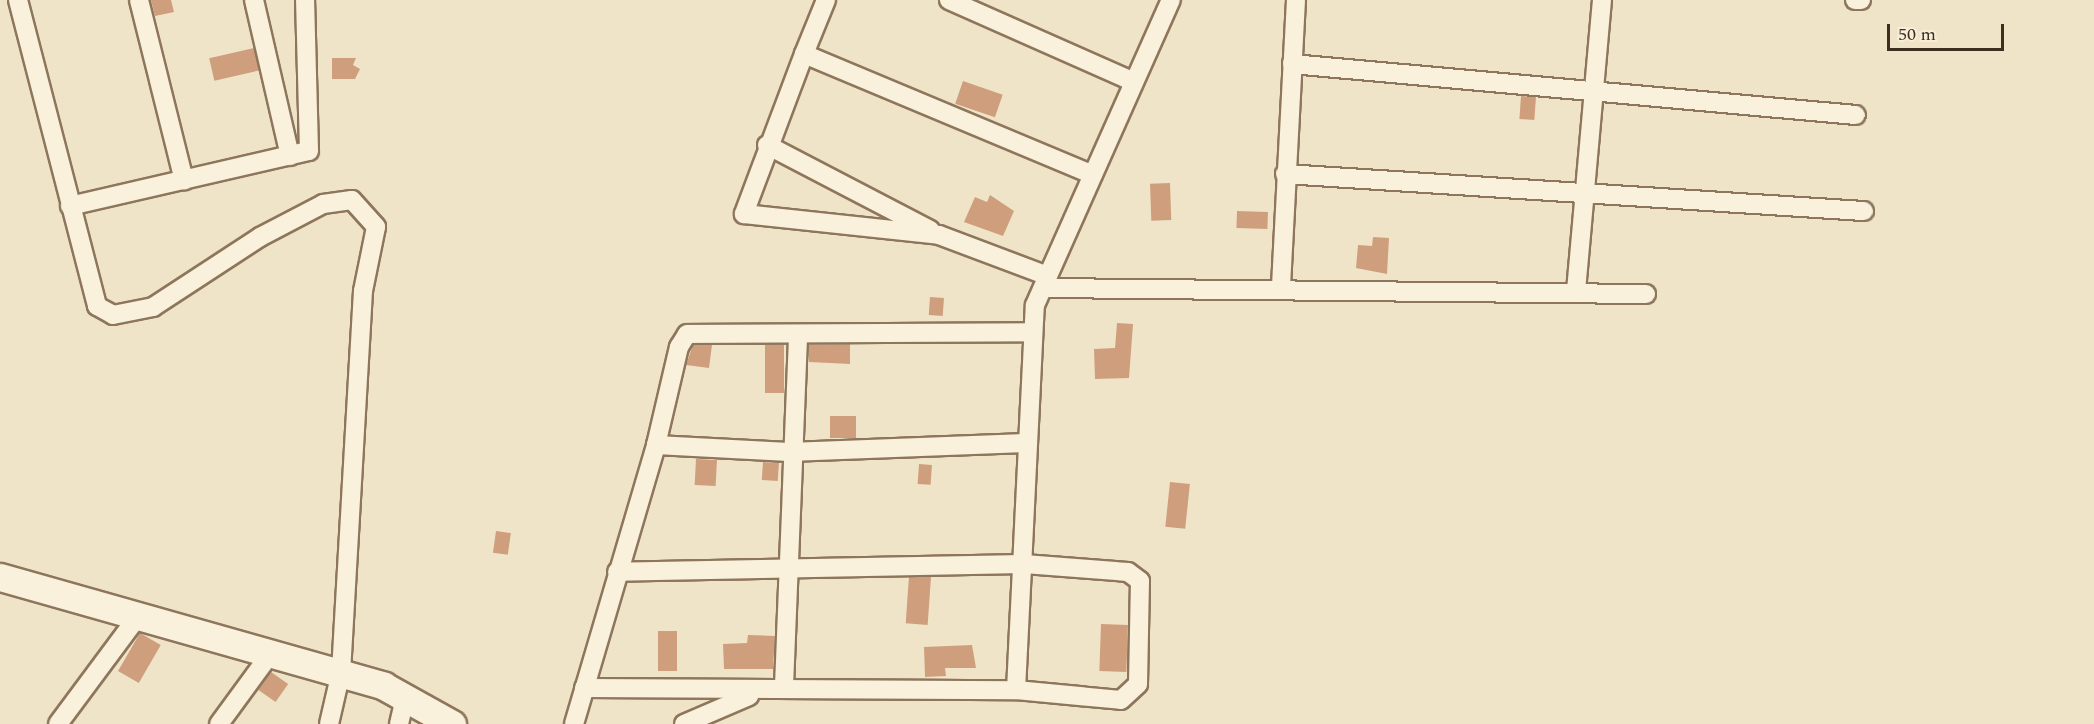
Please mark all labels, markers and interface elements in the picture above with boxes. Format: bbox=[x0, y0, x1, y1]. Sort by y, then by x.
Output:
scale bar bbox=[1890, 12, 2007, 50]
text: 50 m bbox=[1898, 21, 1936, 48]

